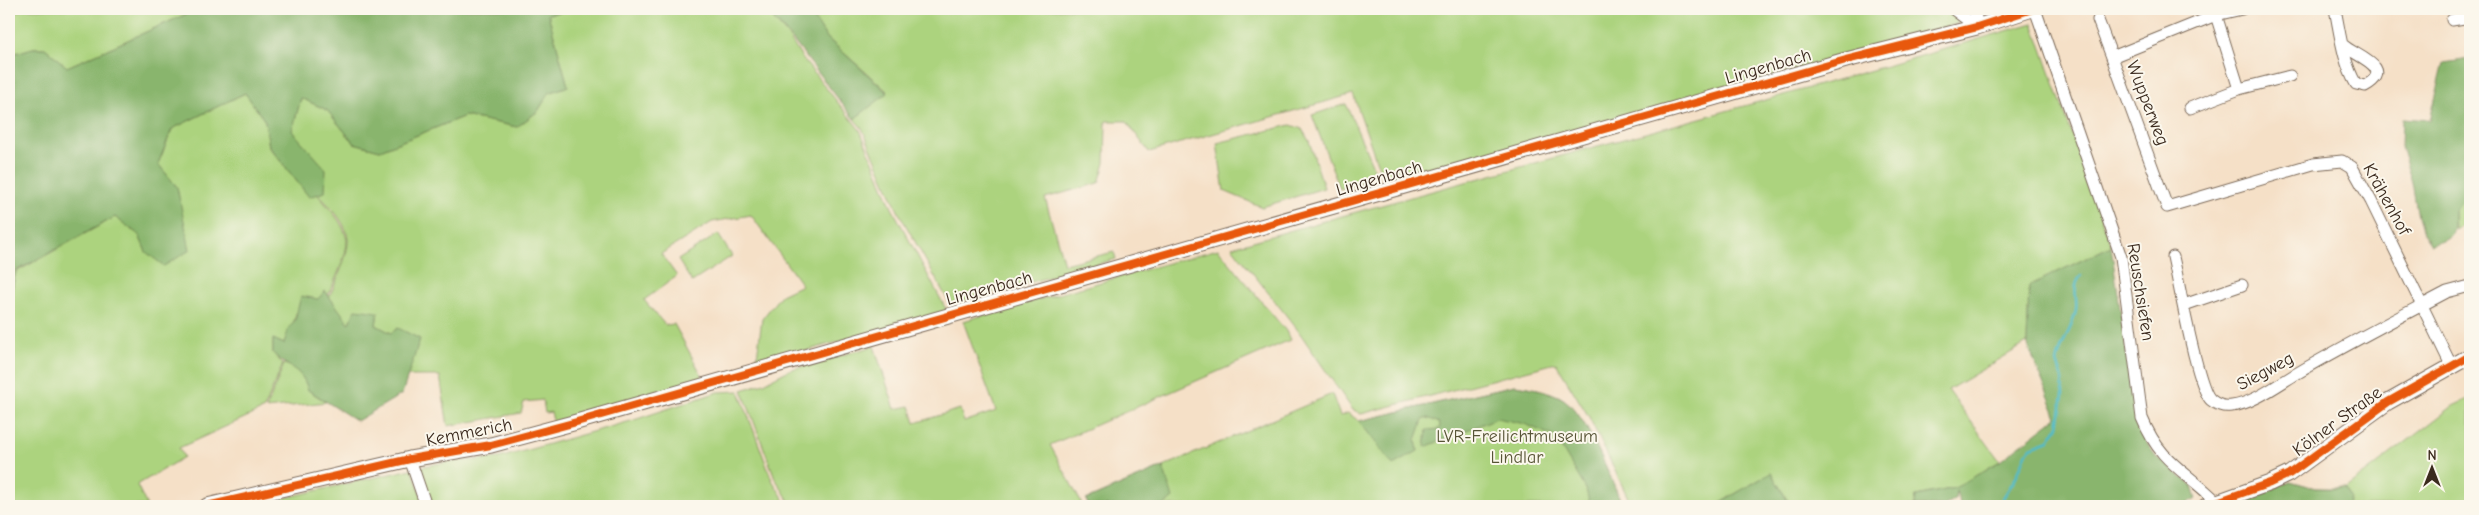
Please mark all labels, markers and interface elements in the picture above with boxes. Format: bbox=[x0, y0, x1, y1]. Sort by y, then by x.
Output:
street label: Lingenbach bbox=[1723, 44, 1814, 89]
street label: Wupperweg bbox=[2122, 58, 2173, 149]
street label: Lingenbach bbox=[1334, 156, 1425, 201]
street label: Krähenhof bbox=[2358, 160, 2415, 240]
street label: Reuschsiefen bbox=[2122, 242, 2159, 342]
street label: Lingenbach bbox=[944, 267, 1035, 310]
street label: Siegweg bbox=[2233, 348, 2297, 395]
street label: Kölner Straße bbox=[2289, 382, 2386, 461]
street label: Kemmerich bbox=[424, 414, 514, 451]
park label: LVR-Freilichtmuseum Lindlar bbox=[1436, 426, 1598, 468]
north arrow bbox=[2406, 442, 2456, 492]
text: N bbox=[2427, 447, 2437, 464]

